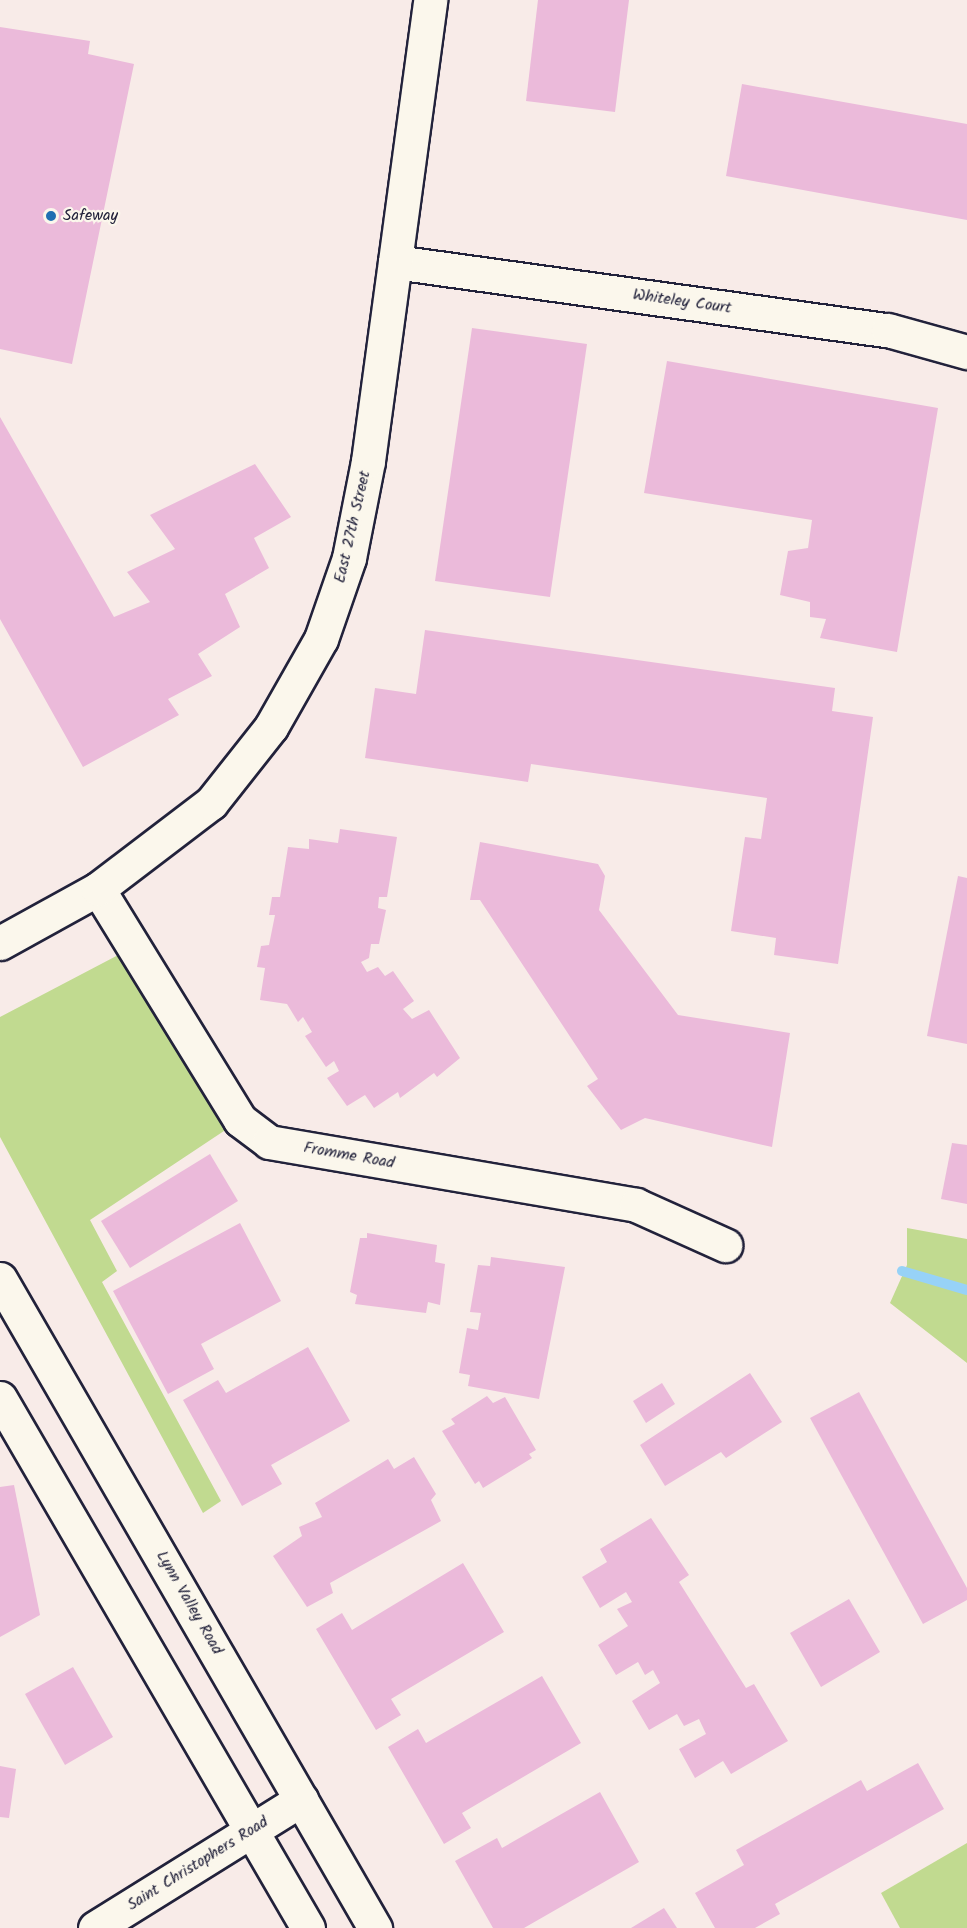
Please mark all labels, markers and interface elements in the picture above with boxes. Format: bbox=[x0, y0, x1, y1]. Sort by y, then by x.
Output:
place label: Safeway bbox=[63, 206, 118, 226]
marker: Safeway bbox=[44, 209, 58, 223]
street label: Whiteley Court bbox=[631, 286, 733, 318]
street label: East 27th Street bbox=[331, 469, 375, 585]
street label: Fromme Road bbox=[302, 1139, 396, 1173]
street label: Lynn Valley Road bbox=[151, 1548, 227, 1658]
street label: Saint Christophers Road bbox=[124, 1813, 272, 1915]

